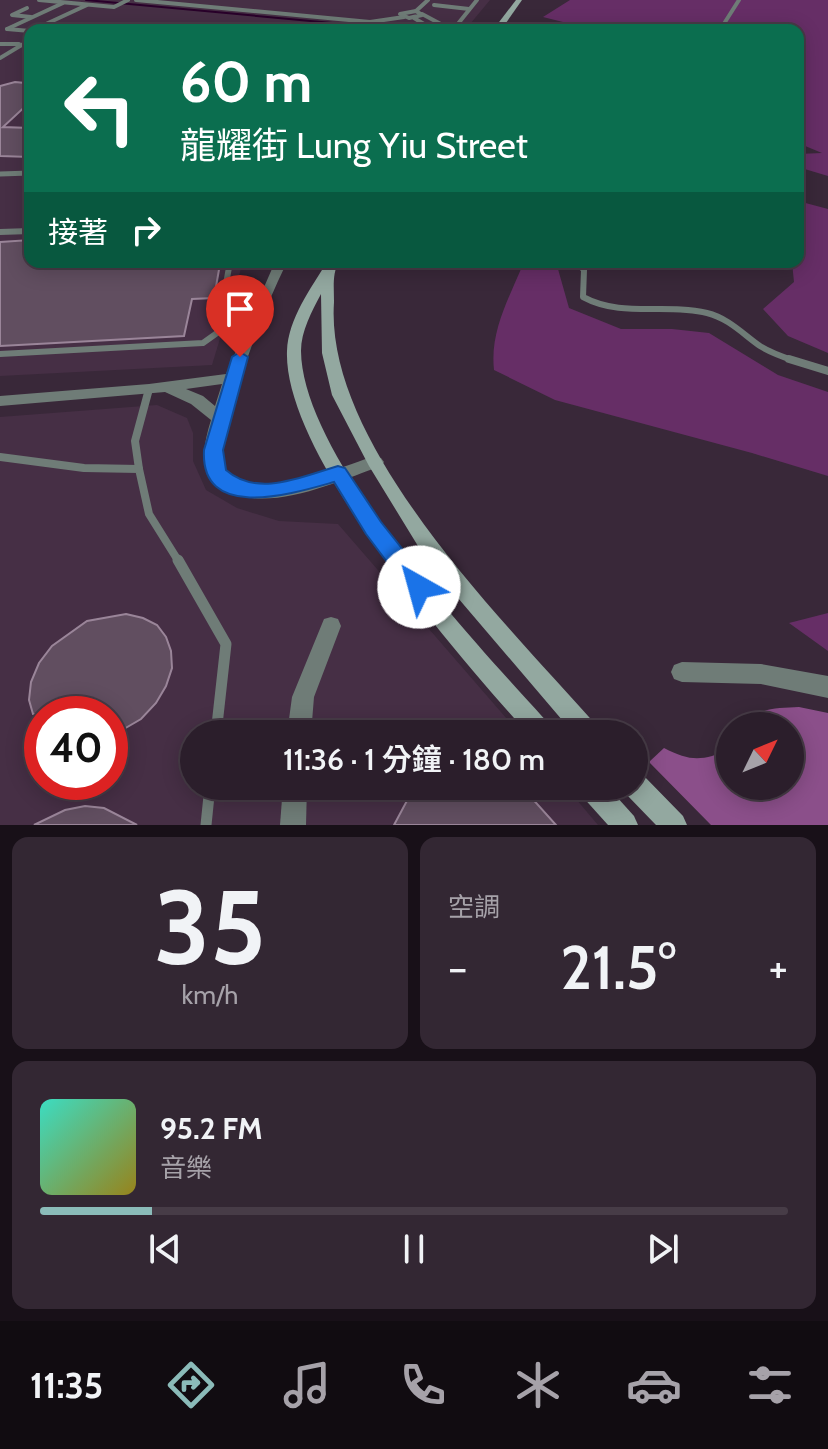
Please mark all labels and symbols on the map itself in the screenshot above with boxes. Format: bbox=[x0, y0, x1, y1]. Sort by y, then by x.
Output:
pin bbox=[206, 275, 274, 357]
position arrow bbox=[377, 545, 461, 629]
speed limit sign: 40 bbox=[24, 696, 128, 800]
north arrow bbox=[716, 712, 804, 800]

